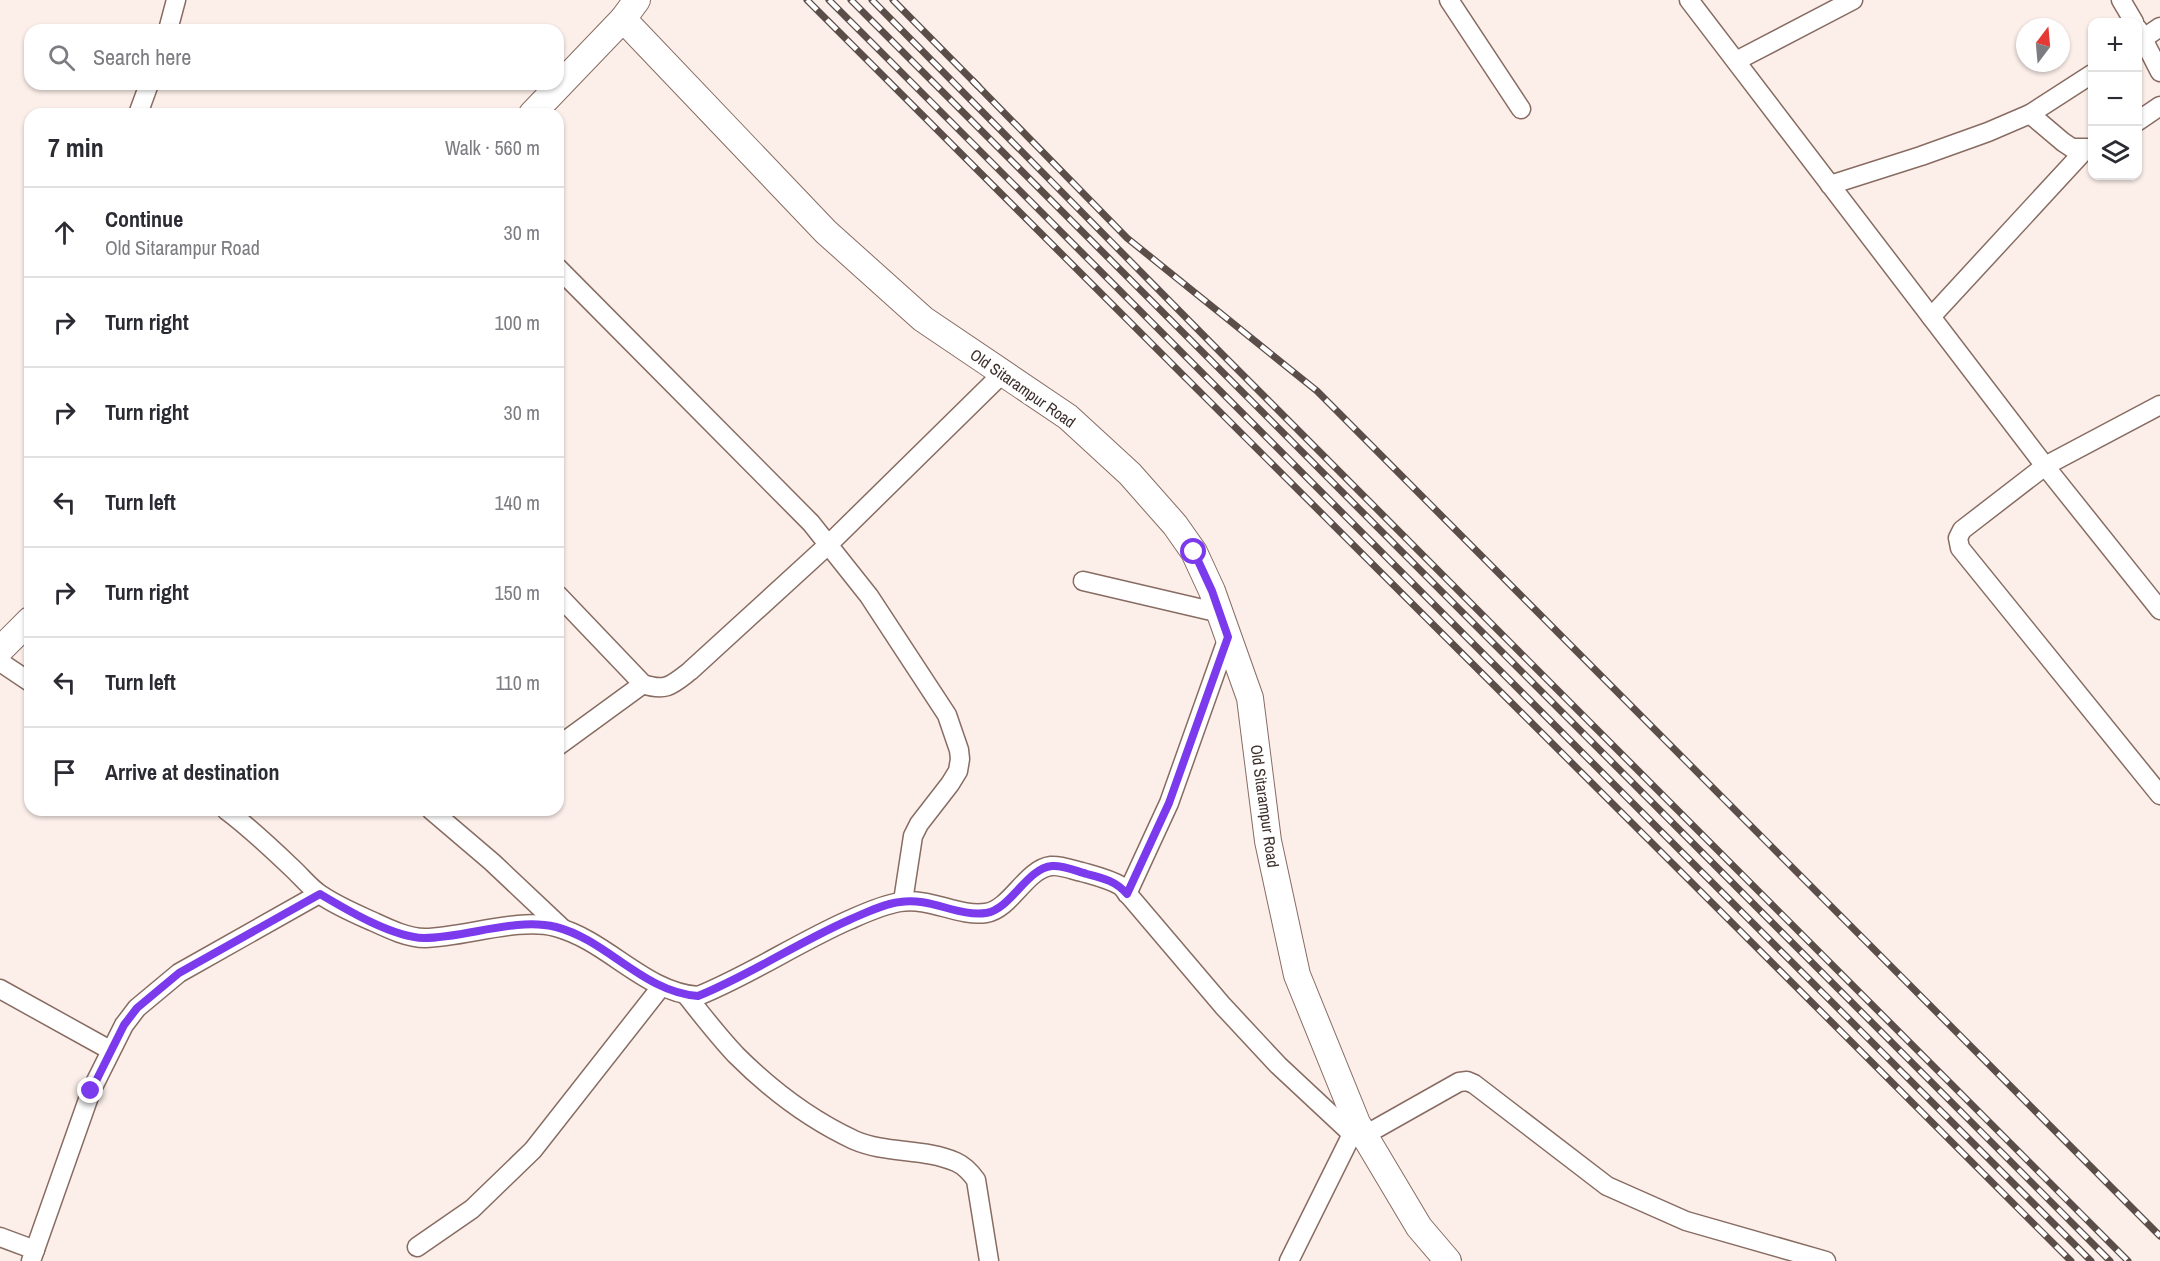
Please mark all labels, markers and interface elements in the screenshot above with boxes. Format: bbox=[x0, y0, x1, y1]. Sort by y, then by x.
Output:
north arrow bbox=[2016, 18, 2070, 72]
map controls bbox=[2088, 18, 2142, 180]
button: + bbox=[2088, 18, 2142, 72]
search box bbox=[24, 24, 564, 90]
icon: search bbox=[45, 41, 78, 74]
text: Search here bbox=[93, 42, 191, 72]
button: − bbox=[2088, 72, 2142, 126]
button: layers bbox=[2088, 126, 2142, 180]
text: 7 min bbox=[48, 130, 104, 165]
text: Walk · 560 m bbox=[445, 134, 540, 161]
text: Continue bbox=[105, 204, 183, 234]
icon: ahead bbox=[48, 216, 81, 249]
text: 30 m bbox=[504, 219, 540, 246]
text: Old Sitarampur Road bbox=[105, 234, 260, 261]
icon: right bbox=[48, 306, 81, 339]
text: Turn right bbox=[105, 307, 189, 337]
text: 100 m bbox=[494, 309, 540, 336]
street label: Old Sitarampur Road bbox=[966, 343, 1080, 433]
icon: right bbox=[48, 396, 81, 429]
text: Turn right bbox=[105, 397, 189, 427]
text: 30 m bbox=[504, 399, 540, 426]
icon: left bbox=[48, 486, 81, 519]
text: Turn left bbox=[105, 487, 176, 517]
text: 140 m bbox=[494, 489, 540, 516]
route start bbox=[1180, 538, 1206, 564]
icon: right bbox=[48, 576, 81, 609]
text: Turn right bbox=[105, 577, 189, 607]
text: 150 m bbox=[494, 579, 540, 606]
icon: left bbox=[48, 666, 81, 699]
text: Turn left bbox=[105, 667, 176, 697]
text: 110 m bbox=[496, 669, 540, 696]
street label: Old Sitarampur Road bbox=[1245, 743, 1285, 869]
icon: arrive bbox=[48, 756, 81, 789]
text: Arrive at destination bbox=[105, 757, 279, 787]
route end bbox=[77, 1077, 103, 1103]

